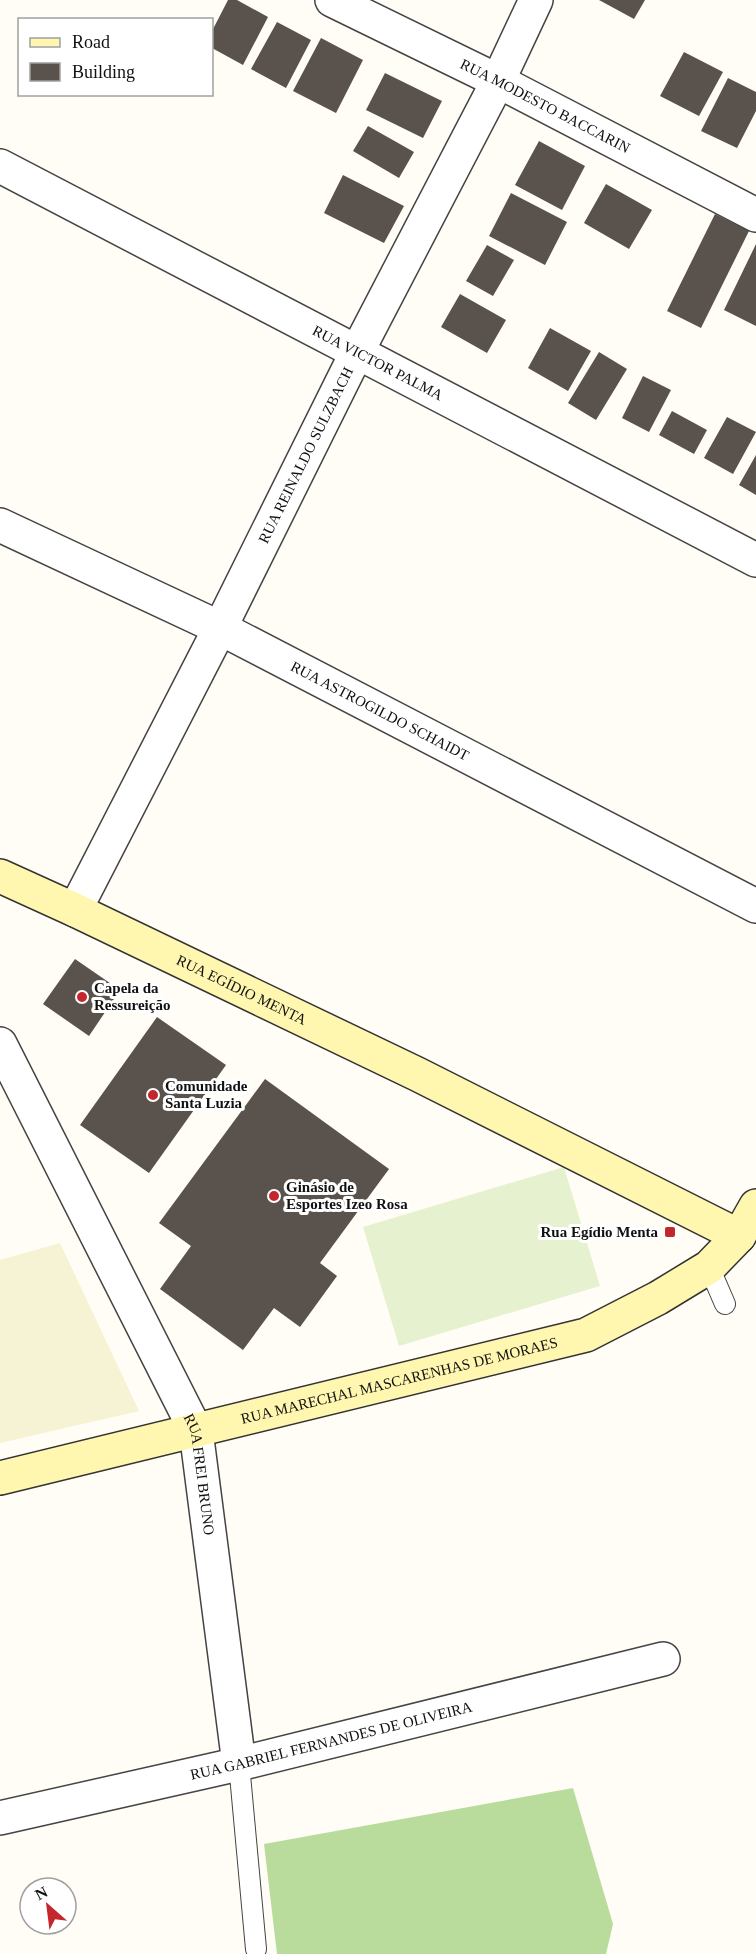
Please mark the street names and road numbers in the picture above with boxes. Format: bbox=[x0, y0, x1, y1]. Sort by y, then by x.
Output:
street label: RUA MODESTO BACCARIN bbox=[458, 56, 633, 156]
street label: RUA VICTOR PALMA bbox=[310, 322, 446, 404]
street label: RUA REINALDO SULZBACH bbox=[255, 364, 356, 546]
street label: RUA ASTROGILDO SCHAIDT bbox=[288, 658, 472, 764]
street label: RUA EGÍDIO MENTA bbox=[174, 952, 309, 1028]
street label: RUA MARECHAL MASCARENHAS DE MORAES bbox=[239, 1334, 559, 1427]
street label: RUA FREI BRUNO bbox=[180, 1411, 217, 1536]
street label: RUA GABRIEL FERNANDES DE OLIVEIRA bbox=[189, 1699, 474, 1783]

